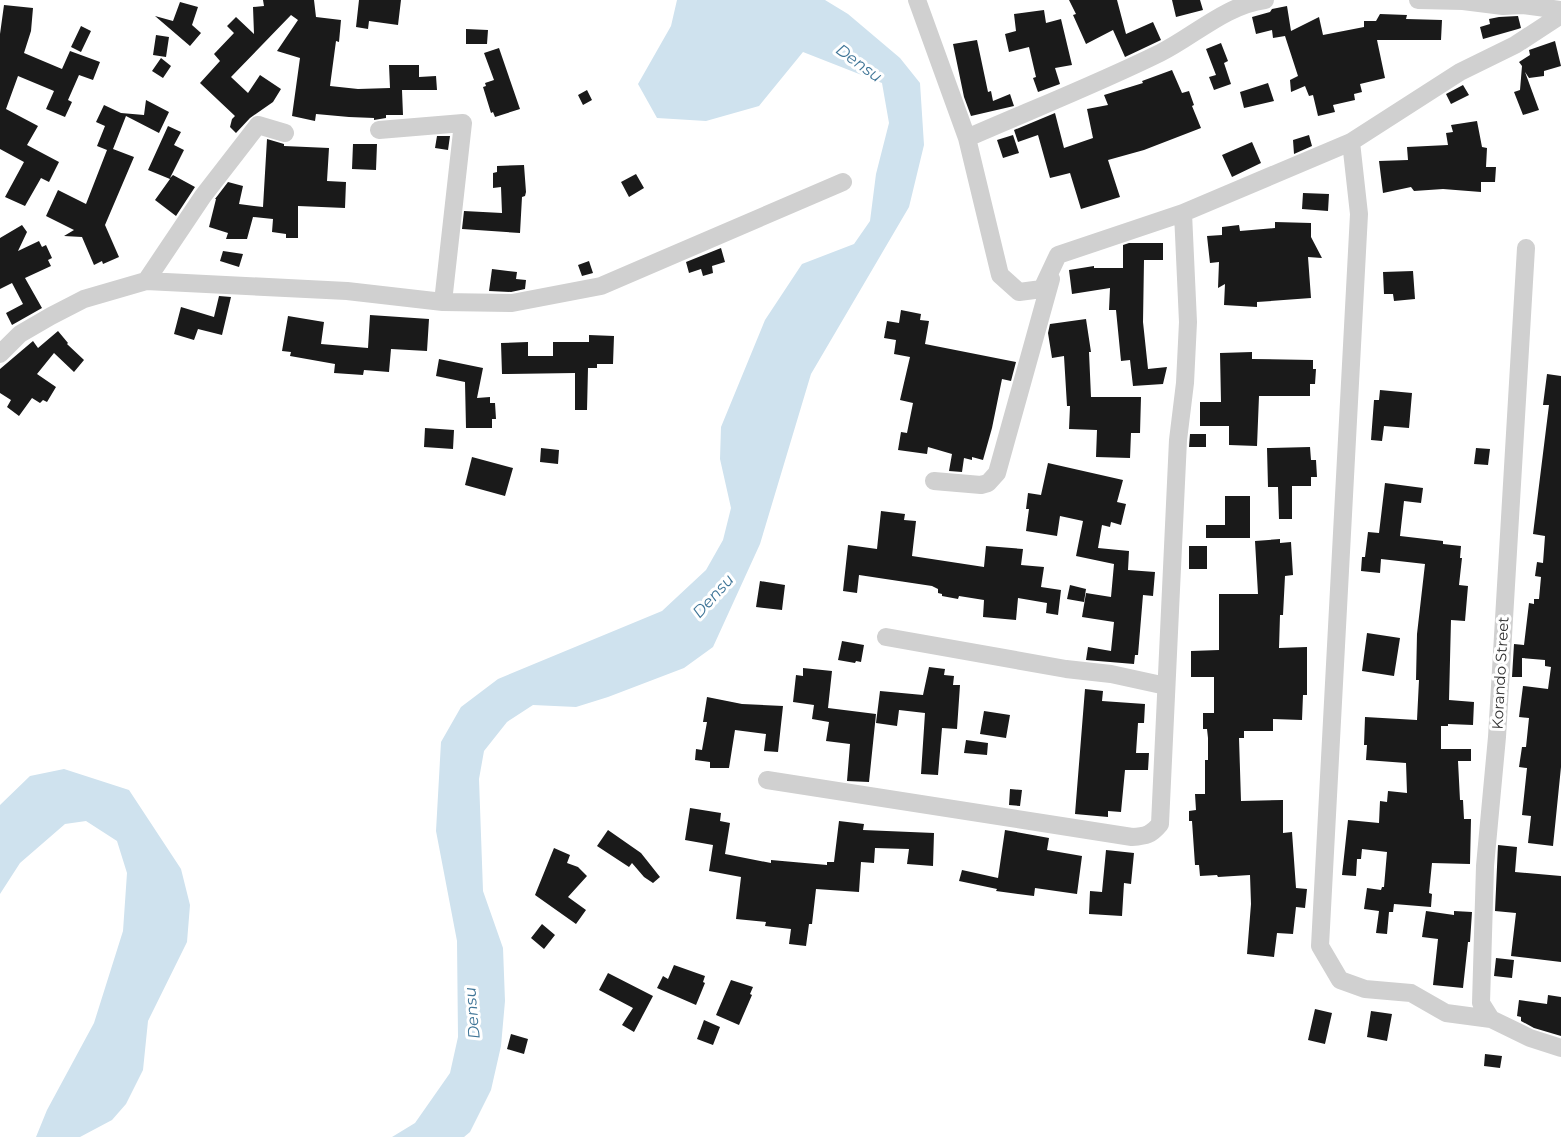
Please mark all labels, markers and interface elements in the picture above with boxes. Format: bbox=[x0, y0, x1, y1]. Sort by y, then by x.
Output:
water label: Densu bbox=[832, 40, 886, 86]
water label: Densu bbox=[688, 570, 738, 622]
street label: Korando Street bbox=[1488, 616, 1512, 730]
water label: Densu bbox=[460, 986, 484, 1040]

